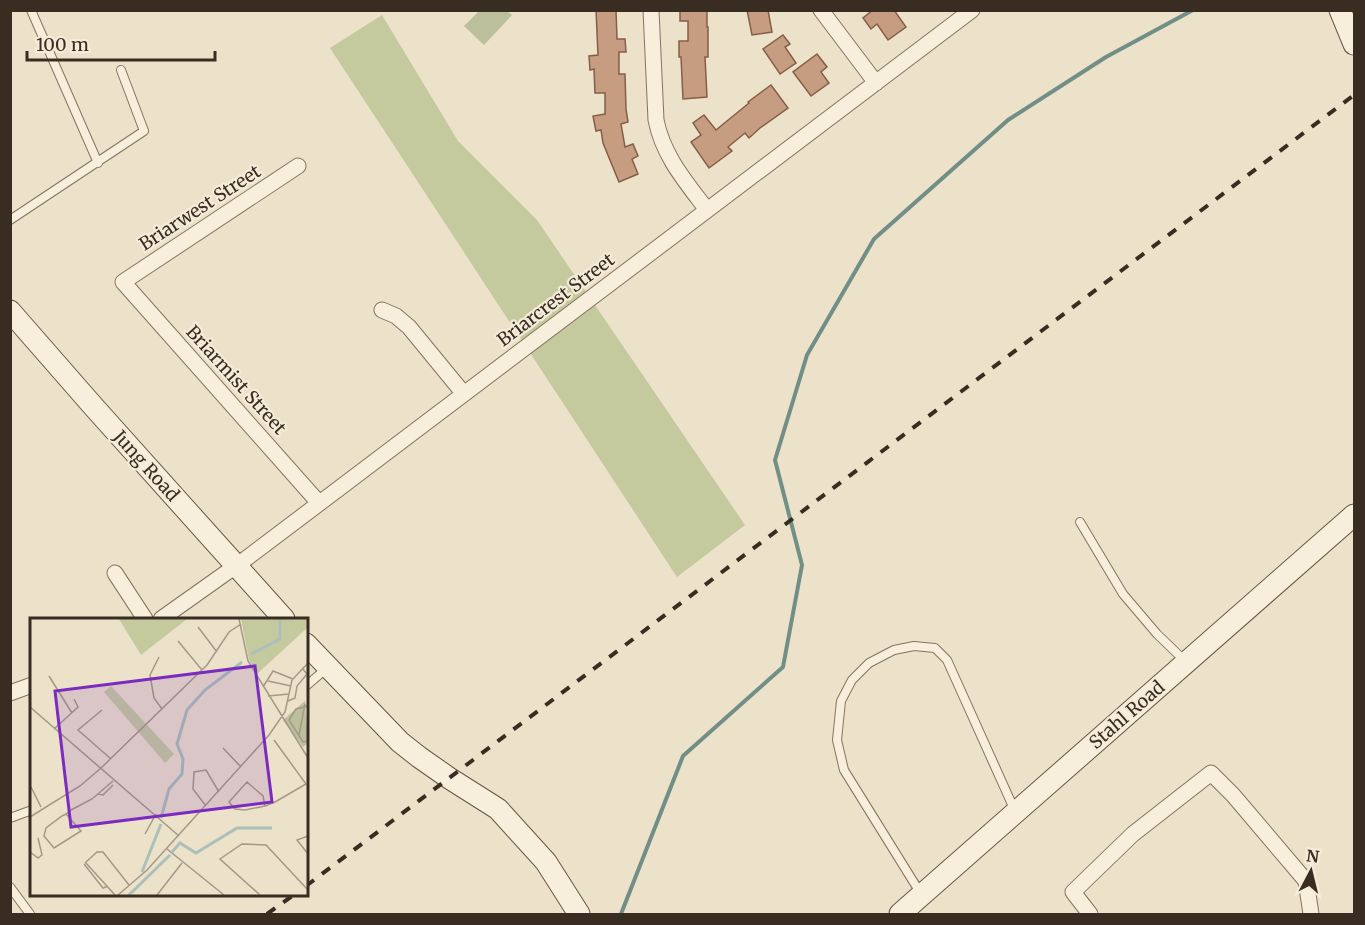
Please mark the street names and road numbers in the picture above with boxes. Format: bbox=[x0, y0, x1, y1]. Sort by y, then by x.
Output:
street label: Briarwest Street bbox=[135, 160, 265, 255]
street label: Briarcrest Street bbox=[492, 248, 619, 351]
street label: Briarmist Street bbox=[181, 320, 291, 439]
street label: Jung Road bbox=[108, 425, 184, 506]
street label: Stahl Road bbox=[1084, 675, 1169, 754]

